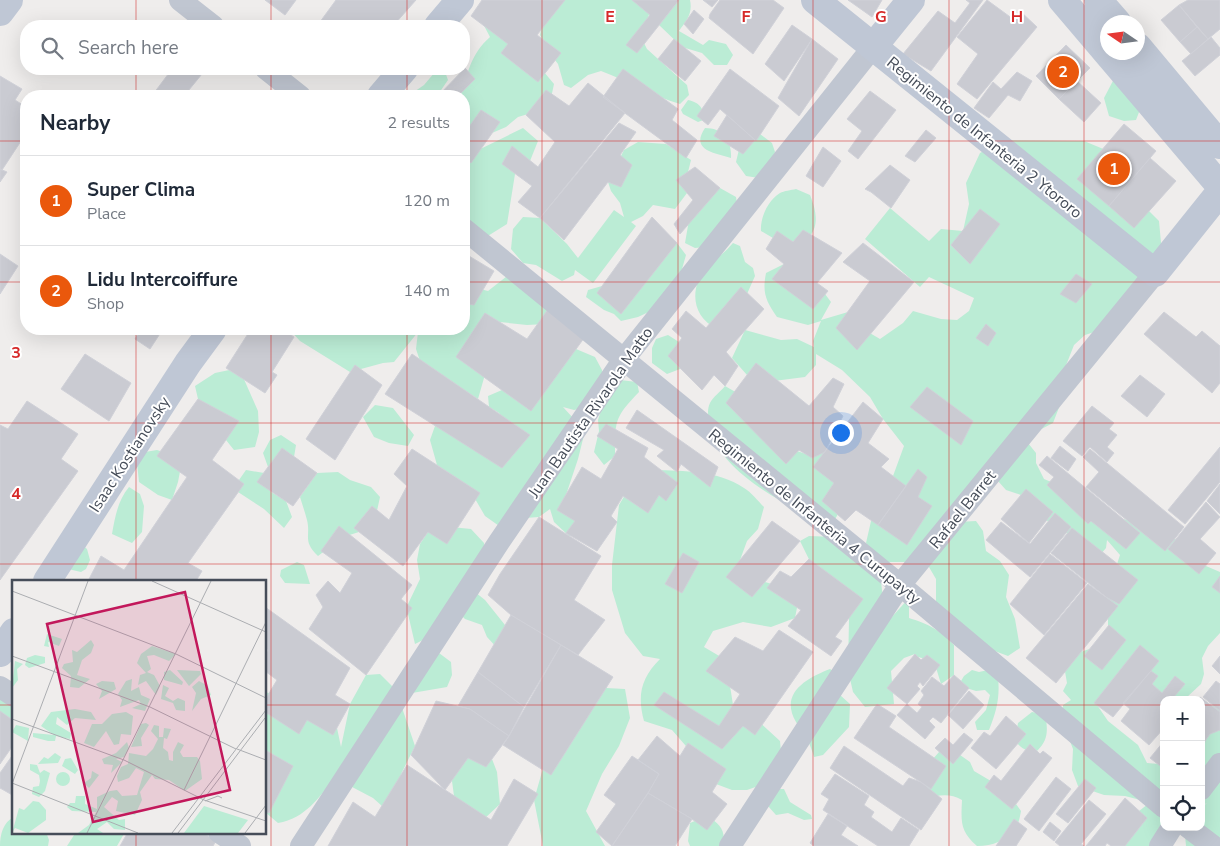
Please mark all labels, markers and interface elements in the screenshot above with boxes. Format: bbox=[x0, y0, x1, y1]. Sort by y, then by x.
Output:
text: E bbox=[605, 6, 615, 28]
text: F bbox=[742, 6, 751, 28]
text: G bbox=[875, 6, 887, 28]
text: H bbox=[1011, 6, 1023, 28]
north arrow bbox=[1100, 15, 1145, 60]
search box bbox=[20, 20, 470, 75]
icon: search bbox=[38, 34, 66, 62]
text: Search here bbox=[78, 35, 179, 61]
street label: Regimiento de Infanteria 2 Ytororo bbox=[883, 52, 1087, 222]
pin: 2 bbox=[1047, 53, 1079, 91]
text: Nearby bbox=[40, 109, 110, 137]
text: 2 results bbox=[388, 112, 450, 134]
pin: 1 bbox=[1098, 150, 1130, 188]
text: Super Clima bbox=[87, 177, 195, 203]
text: 1 bbox=[51, 190, 61, 212]
text: 120 m bbox=[403, 190, 450, 212]
text: Place bbox=[87, 203, 126, 225]
text: Lidu Intercoiffure bbox=[87, 267, 238, 293]
text: 2 bbox=[51, 280, 61, 302]
text: 140 m bbox=[403, 280, 450, 302]
text: Shop bbox=[87, 293, 124, 315]
street label: Juan Bautista Rivarola Matto bbox=[523, 323, 658, 503]
text: 3 bbox=[11, 342, 21, 364]
street label: Isaac Kostianovsky bbox=[84, 392, 176, 517]
your location bbox=[828, 420, 854, 446]
street label: Regimiento de Infanteria 4 Curupayty bbox=[703, 424, 926, 610]
street label: Rafael Barret bbox=[924, 465, 1001, 553]
text: 4 bbox=[11, 483, 21, 505]
inset map bbox=[12, 580, 266, 834]
map controls bbox=[1160, 696, 1205, 831]
button: + bbox=[1160, 696, 1205, 741]
button: − bbox=[1160, 741, 1205, 786]
button: locate bbox=[1160, 786, 1205, 831]

